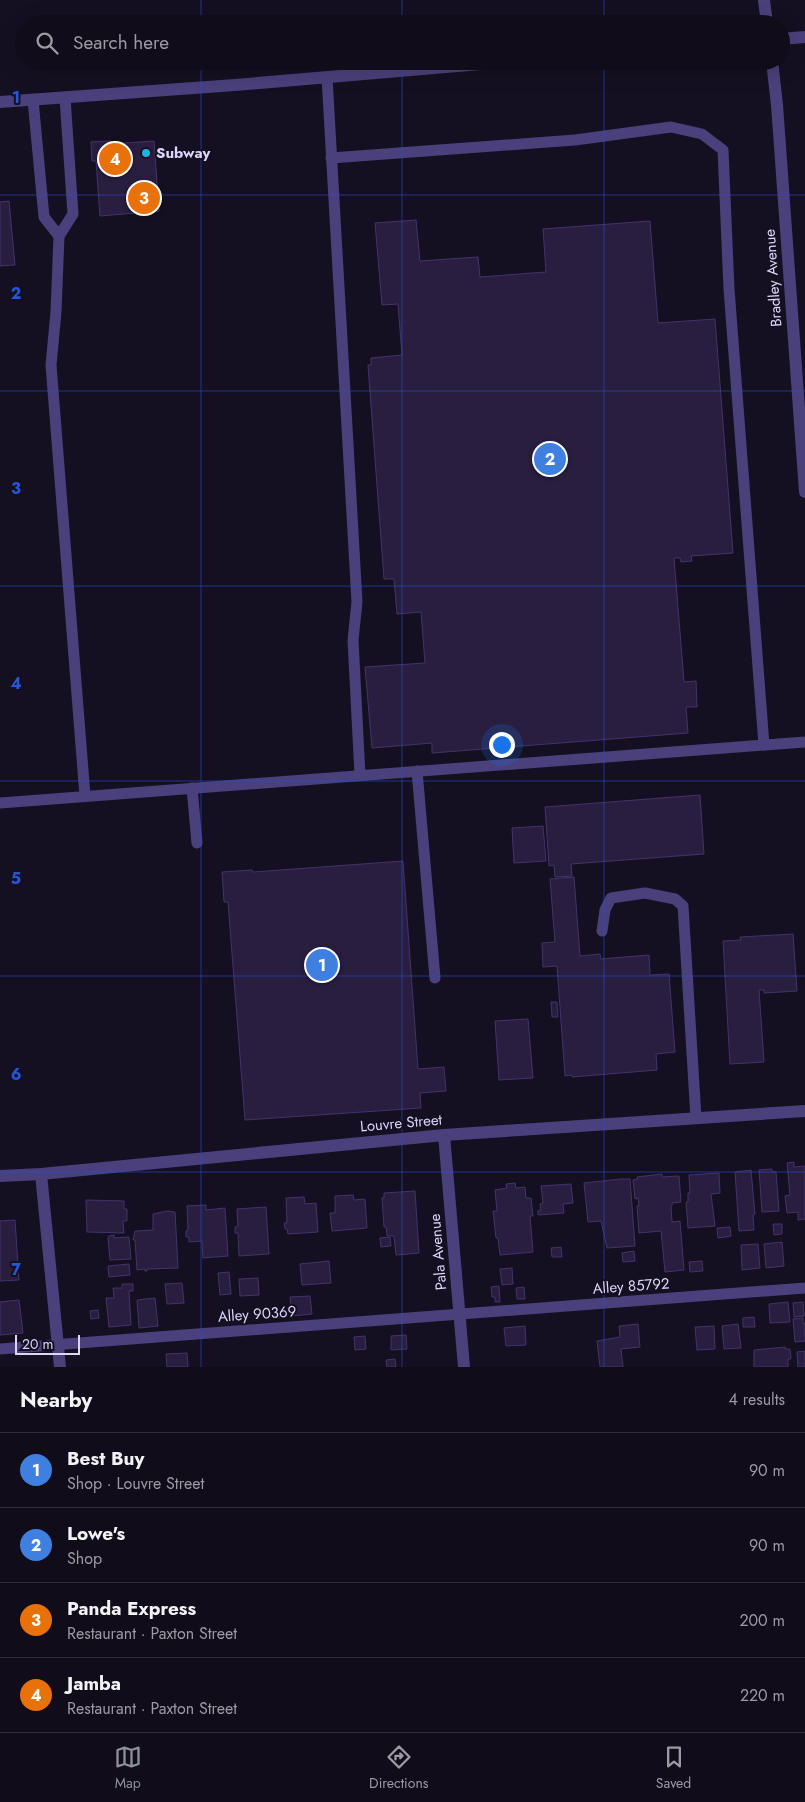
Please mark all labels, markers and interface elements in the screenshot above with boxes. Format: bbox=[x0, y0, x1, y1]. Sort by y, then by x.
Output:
search box bbox=[15, 15, 790, 70]
icon: search bbox=[33, 29, 61, 57]
text: Search here bbox=[73, 29, 169, 56]
text: 1 bbox=[12, 86, 20, 109]
pin: 4 bbox=[99, 140, 131, 178]
place label: Subway bbox=[156, 142, 210, 164]
marker: Subway bbox=[140, 147, 152, 159]
pin: 3 bbox=[128, 179, 160, 217]
street label: Bradley Avenue bbox=[759, 228, 787, 328]
text: 2 bbox=[11, 282, 21, 305]
pin: 2 bbox=[534, 440, 566, 478]
text: 3 bbox=[11, 477, 21, 500]
text: 4 bbox=[10, 672, 22, 695]
your location bbox=[489, 732, 515, 758]
text: 5 bbox=[11, 867, 21, 890]
pin: 1 bbox=[306, 946, 338, 984]
text: 6 bbox=[11, 1063, 21, 1086]
street label: Louvre Street bbox=[359, 1108, 443, 1138]
street label: Pala Avenue bbox=[424, 1212, 452, 1291]
text: 7 bbox=[11, 1258, 21, 1281]
street label: Alley 85792 bbox=[592, 1272, 670, 1300]
street label: Alley 90369 bbox=[217, 1300, 297, 1328]
scale bar bbox=[15, 1332, 80, 1355]
text: 20 m bbox=[22, 1334, 54, 1354]
text: Nearby bbox=[20, 1385, 92, 1415]
text: 4 results bbox=[729, 1388, 785, 1411]
text: Best Buy bbox=[67, 1445, 144, 1472]
text: 1 bbox=[32, 1459, 40, 1482]
text: 90 m bbox=[749, 1459, 785, 1482]
text: Shop · Louvre Street bbox=[67, 1472, 204, 1495]
text: Lowe's bbox=[67, 1520, 125, 1547]
text: 2 bbox=[31, 1534, 41, 1557]
text: 90 m bbox=[749, 1534, 785, 1557]
text: Shop bbox=[67, 1547, 102, 1570]
text: Panda Express bbox=[67, 1595, 196, 1622]
text: 3 bbox=[31, 1609, 41, 1632]
text: 200 m bbox=[739, 1609, 785, 1632]
text: Restaurant · Paxton Street bbox=[67, 1622, 237, 1645]
text: Jamba bbox=[67, 1670, 121, 1697]
text: 4 bbox=[30, 1684, 42, 1707]
text: 220 m bbox=[740, 1684, 785, 1707]
text: Restaurant · Paxton Street bbox=[67, 1697, 237, 1720]
tab: Map bbox=[114, 1743, 142, 1793]
tab: Directions bbox=[369, 1743, 428, 1793]
tab: Saved bbox=[656, 1743, 691, 1793]

